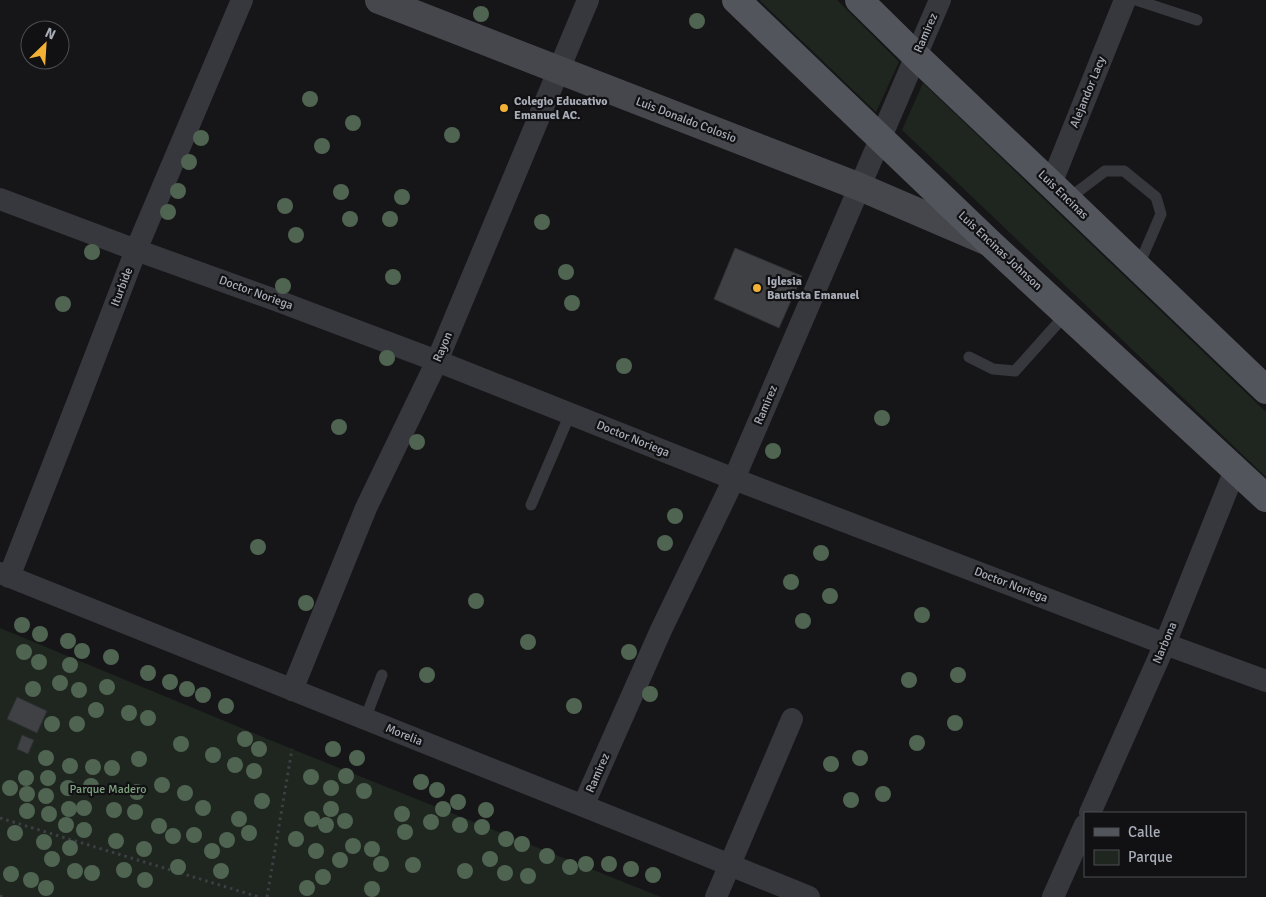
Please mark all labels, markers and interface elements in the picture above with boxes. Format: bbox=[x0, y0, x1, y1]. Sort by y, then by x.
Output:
street label: Ramirez bbox=[911, 11, 941, 55]
north arrow bbox=[20, 20, 70, 70]
text: N bbox=[42, 24, 58, 43]
street label: Alejandor Lacy bbox=[1067, 54, 1109, 130]
place label: Colegio Educativo Emanuel AC. bbox=[514, 94, 607, 123]
street label: Luis Donaldo Colosio bbox=[633, 94, 739, 146]
marker: Colegio Educativo Emanuel AC. bbox=[498, 102, 510, 114]
street label: Luis Encinas bbox=[1035, 167, 1091, 223]
street label: Luis Encinas Johnson bbox=[955, 208, 1045, 294]
street label: Iturbide bbox=[108, 265, 136, 309]
street label: Doctor Noriega bbox=[217, 273, 295, 313]
place label: Iglesia Bautista Emanuel bbox=[767, 274, 860, 303]
marker: Iglesia Bautista Emanuel bbox=[751, 282, 763, 294]
street label: Rayon bbox=[430, 330, 456, 364]
street label: Ramirez bbox=[751, 383, 781, 427]
street label: Doctor Noriega bbox=[594, 417, 672, 461]
street label: Doctor Noriega bbox=[972, 564, 1050, 606]
street label: Narbona bbox=[1150, 620, 1180, 666]
street label: Morelia bbox=[383, 721, 425, 749]
street label: Ramirez bbox=[583, 751, 613, 795]
park label: Parque Madero bbox=[70, 782, 146, 797]
legend bbox=[1084, 812, 1246, 877]
text: Calle bbox=[1128, 823, 1161, 841]
text: Parque bbox=[1128, 848, 1173, 866]

